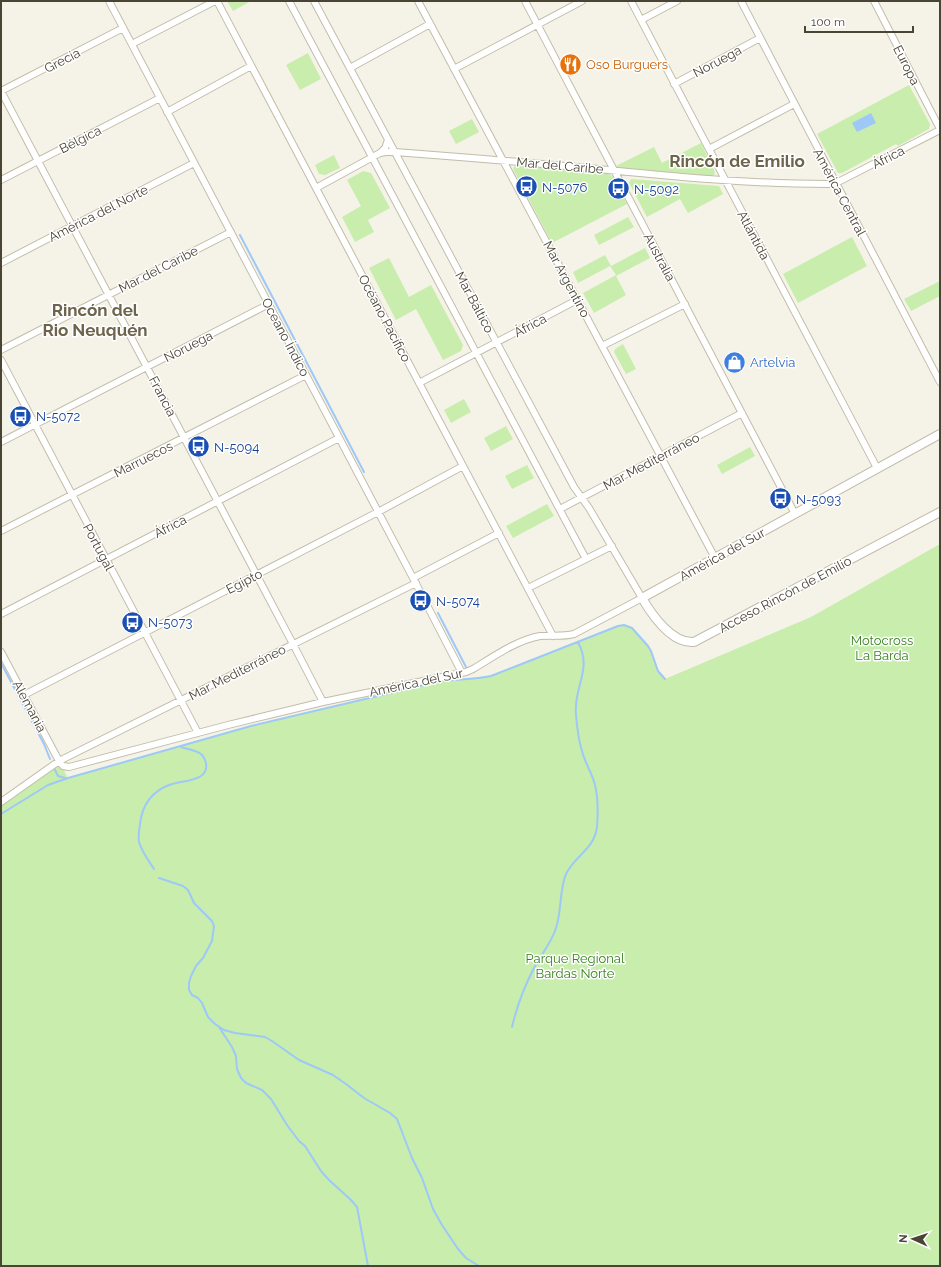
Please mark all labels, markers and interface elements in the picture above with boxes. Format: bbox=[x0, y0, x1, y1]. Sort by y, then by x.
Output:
scale bar bbox=[805, 8, 913, 34]
text: 100 m bbox=[811, 15, 845, 29]
street label: Noruega bbox=[690, 42, 744, 80]
street label: Europa bbox=[890, 43, 923, 88]
street label: Grecia bbox=[42, 45, 83, 76]
restaurant icon: Oso Burguers bbox=[557, 51, 583, 77]
place label: Oso Burguers bbox=[586, 57, 668, 72]
street label: Bélgica bbox=[57, 123, 104, 156]
street label: África bbox=[869, 143, 907, 172]
street label: América Central bbox=[810, 146, 869, 239]
district label: Rincón de Emilio bbox=[669, 151, 805, 171]
street label: Mar del Caribe bbox=[516, 154, 604, 177]
bus stop icon: N-5076 bbox=[513, 174, 539, 200]
bus stop icon: N-5092 bbox=[605, 176, 631, 202]
place label: N-5076 bbox=[542, 180, 587, 195]
street label: América del Norte bbox=[46, 182, 151, 245]
place label: N-5092 bbox=[634, 182, 679, 197]
street label: Atlántida bbox=[734, 208, 773, 262]
street label: Australia bbox=[641, 231, 678, 284]
street label: Mar Argentino bbox=[540, 238, 593, 320]
street label: Mar del Caribe bbox=[116, 243, 201, 296]
street label: Mar Báltico bbox=[452, 269, 497, 336]
street label: Océano Pacífico bbox=[355, 272, 414, 365]
street label: Oceano Índico bbox=[259, 295, 313, 379]
district label: Rincón del Rio Neuquén bbox=[42, 300, 148, 340]
street label: África bbox=[511, 311, 549, 340]
street label: Noruega bbox=[161, 328, 215, 365]
shop icon: Artelvia bbox=[721, 349, 747, 375]
place label: Artelvia bbox=[750, 355, 795, 370]
street label: Francia bbox=[146, 374, 179, 419]
bus stop icon: N-5072 bbox=[8, 403, 34, 429]
place label: N-5072 bbox=[36, 409, 80, 424]
street label: Mar Mediterráneo bbox=[601, 430, 702, 493]
bus stop icon: N-5094 bbox=[186, 434, 212, 460]
street label: Marruecos bbox=[111, 438, 175, 481]
place label: N-5094 bbox=[214, 440, 259, 455]
bus stop icon: N-5093 bbox=[767, 486, 793, 512]
place label: N-5093 bbox=[796, 492, 841, 507]
street label: África bbox=[151, 512, 189, 541]
street label: Portugal bbox=[80, 521, 117, 574]
street label: América del Sur bbox=[677, 524, 768, 584]
street label: Acceso Rincón de Emilio bbox=[716, 553, 854, 636]
street label: Egipto bbox=[224, 566, 265, 597]
bus stop icon: N-5074 bbox=[407, 588, 433, 614]
place label: N-5074 bbox=[436, 594, 480, 609]
bus stop icon: N-5073 bbox=[119, 609, 145, 635]
place label: N-5073 bbox=[148, 615, 192, 630]
park label: Motocross La Barda bbox=[851, 633, 913, 663]
street label: Mar Mediterráneo bbox=[186, 641, 288, 703]
street label: América del Sur bbox=[368, 665, 465, 700]
street label: Alemania bbox=[10, 678, 49, 735]
park label: Parque Regional Bardas Norte bbox=[526, 951, 625, 981]
north arrow bbox=[893, 1219, 933, 1259]
text: N bbox=[897, 1234, 910, 1243]

